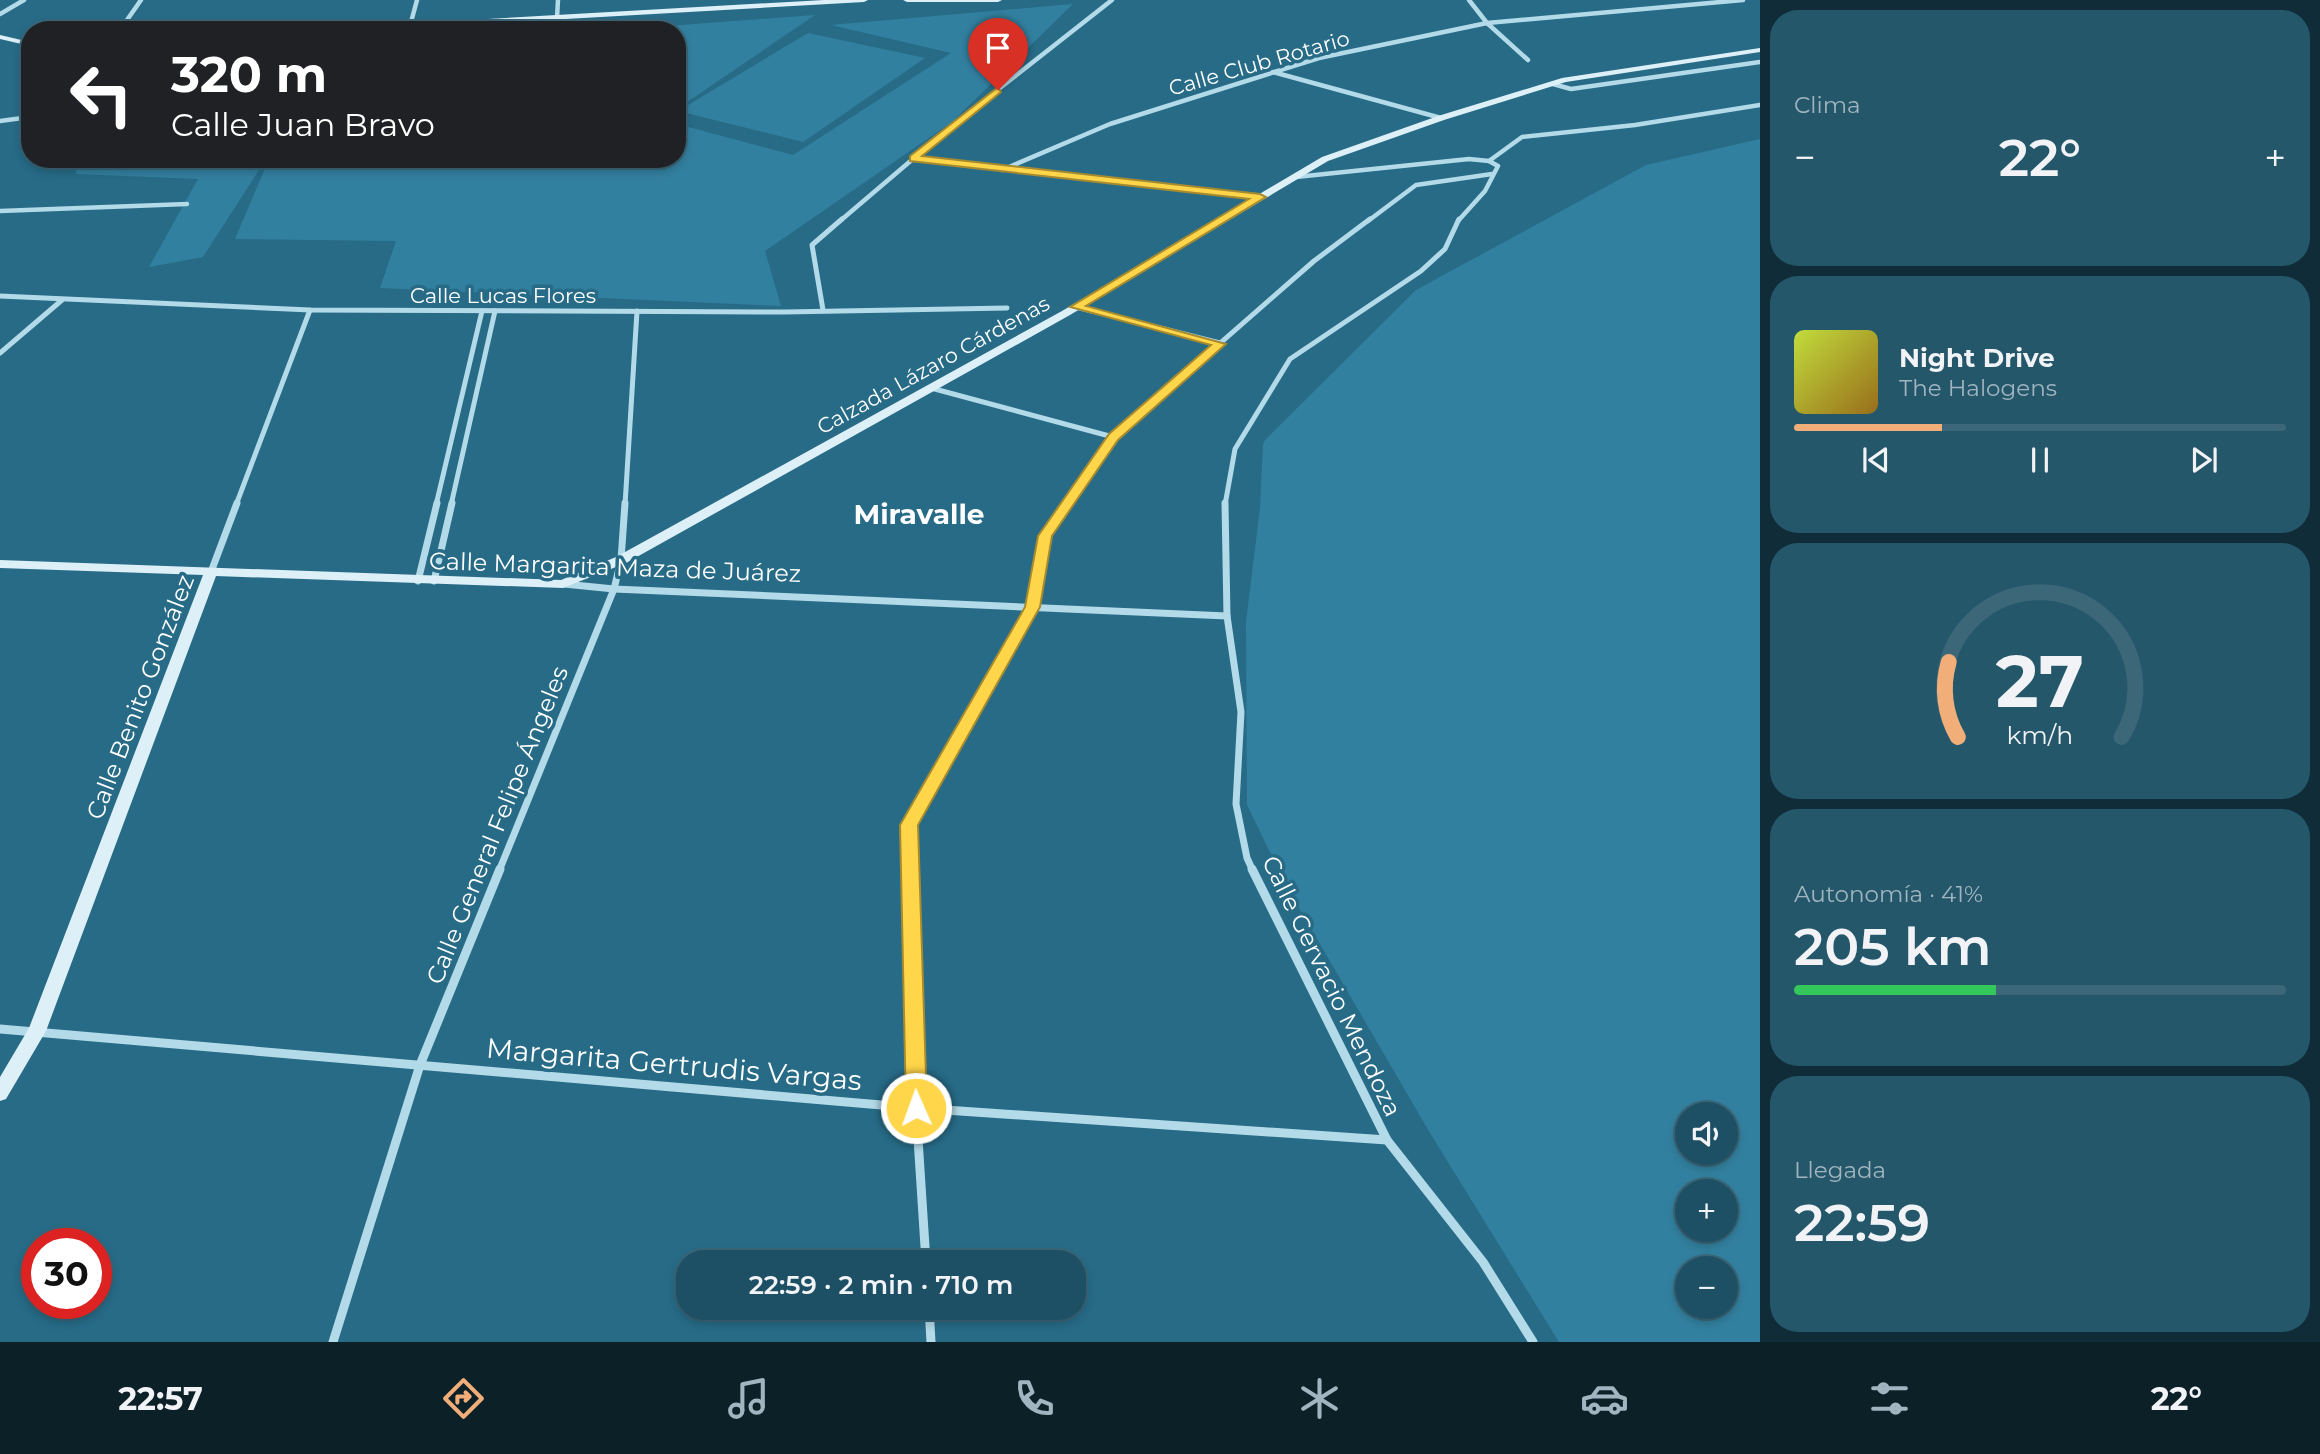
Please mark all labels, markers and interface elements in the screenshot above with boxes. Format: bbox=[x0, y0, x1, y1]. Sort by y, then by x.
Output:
pin bbox=[968, 18, 1028, 90]
street label: Calle Club Rotario bbox=[1166, 25, 1352, 101]
icon: arrive bbox=[979, 29, 1017, 67]
text: 320 m bbox=[171, 45, 327, 104]
icon: left bbox=[56, 49, 147, 140]
text: Clima bbox=[1794, 91, 1861, 119]
text: Calle Juan Bravo bbox=[171, 105, 435, 144]
text: 22° bbox=[1999, 126, 2081, 189]
text: − bbox=[1794, 134, 1816, 181]
text: + bbox=[2264, 134, 2286, 181]
street label: Calle Lucas Flores bbox=[410, 283, 596, 308]
street label: Calzada Lázaro Cárdenas bbox=[812, 291, 1054, 439]
text: Night Drive bbox=[1899, 342, 2055, 374]
text: The Halogens bbox=[1899, 374, 2057, 402]
icon: previous bbox=[1857, 441, 1895, 479]
icon: pause bbox=[2021, 441, 2059, 479]
icon: next bbox=[2185, 441, 2223, 479]
district label: Miravalle bbox=[853, 497, 985, 531]
street label: Calle Margarita Maza de Juárez bbox=[429, 546, 801, 588]
street label: Calle Benito González bbox=[80, 571, 200, 823]
text: 27 bbox=[1996, 637, 2084, 725]
street label: Calle General Felipe Ángeles bbox=[420, 662, 574, 988]
text: km/h bbox=[2007, 720, 2073, 750]
street label: Calle Gervacio Mendoza bbox=[1256, 851, 1408, 1121]
text: Autonomía · 41% bbox=[1794, 880, 1983, 908]
text: 205 km bbox=[1794, 915, 1992, 978]
street label: Margarita Gertrudis Vargas bbox=[485, 1031, 863, 1097]
position arrow bbox=[879, 1071, 953, 1145]
map controls bbox=[1675, 1102, 1738, 1319]
button: sound bbox=[1675, 1102, 1738, 1165]
text: Llegada bbox=[1794, 1156, 1886, 1184]
button: + bbox=[1675, 1179, 1738, 1242]
text: 22:59 bbox=[1794, 1191, 1930, 1254]
speed limit sign: 30 bbox=[21, 1228, 112, 1319]
button: − bbox=[1675, 1256, 1738, 1319]
text: 22:59 · 2 min · 710 m bbox=[749, 1269, 1013, 1301]
icon: directions bbox=[439, 1374, 488, 1423]
icon: music bbox=[724, 1374, 773, 1423]
icon: phone bbox=[1010, 1374, 1059, 1423]
icon: climate bbox=[1295, 1374, 1344, 1423]
icon: car bbox=[1580, 1374, 1629, 1423]
icon: filters bbox=[1865, 1374, 1914, 1423]
text: 22:57 bbox=[118, 1379, 203, 1418]
text: 22° bbox=[2151, 1379, 2202, 1418]

